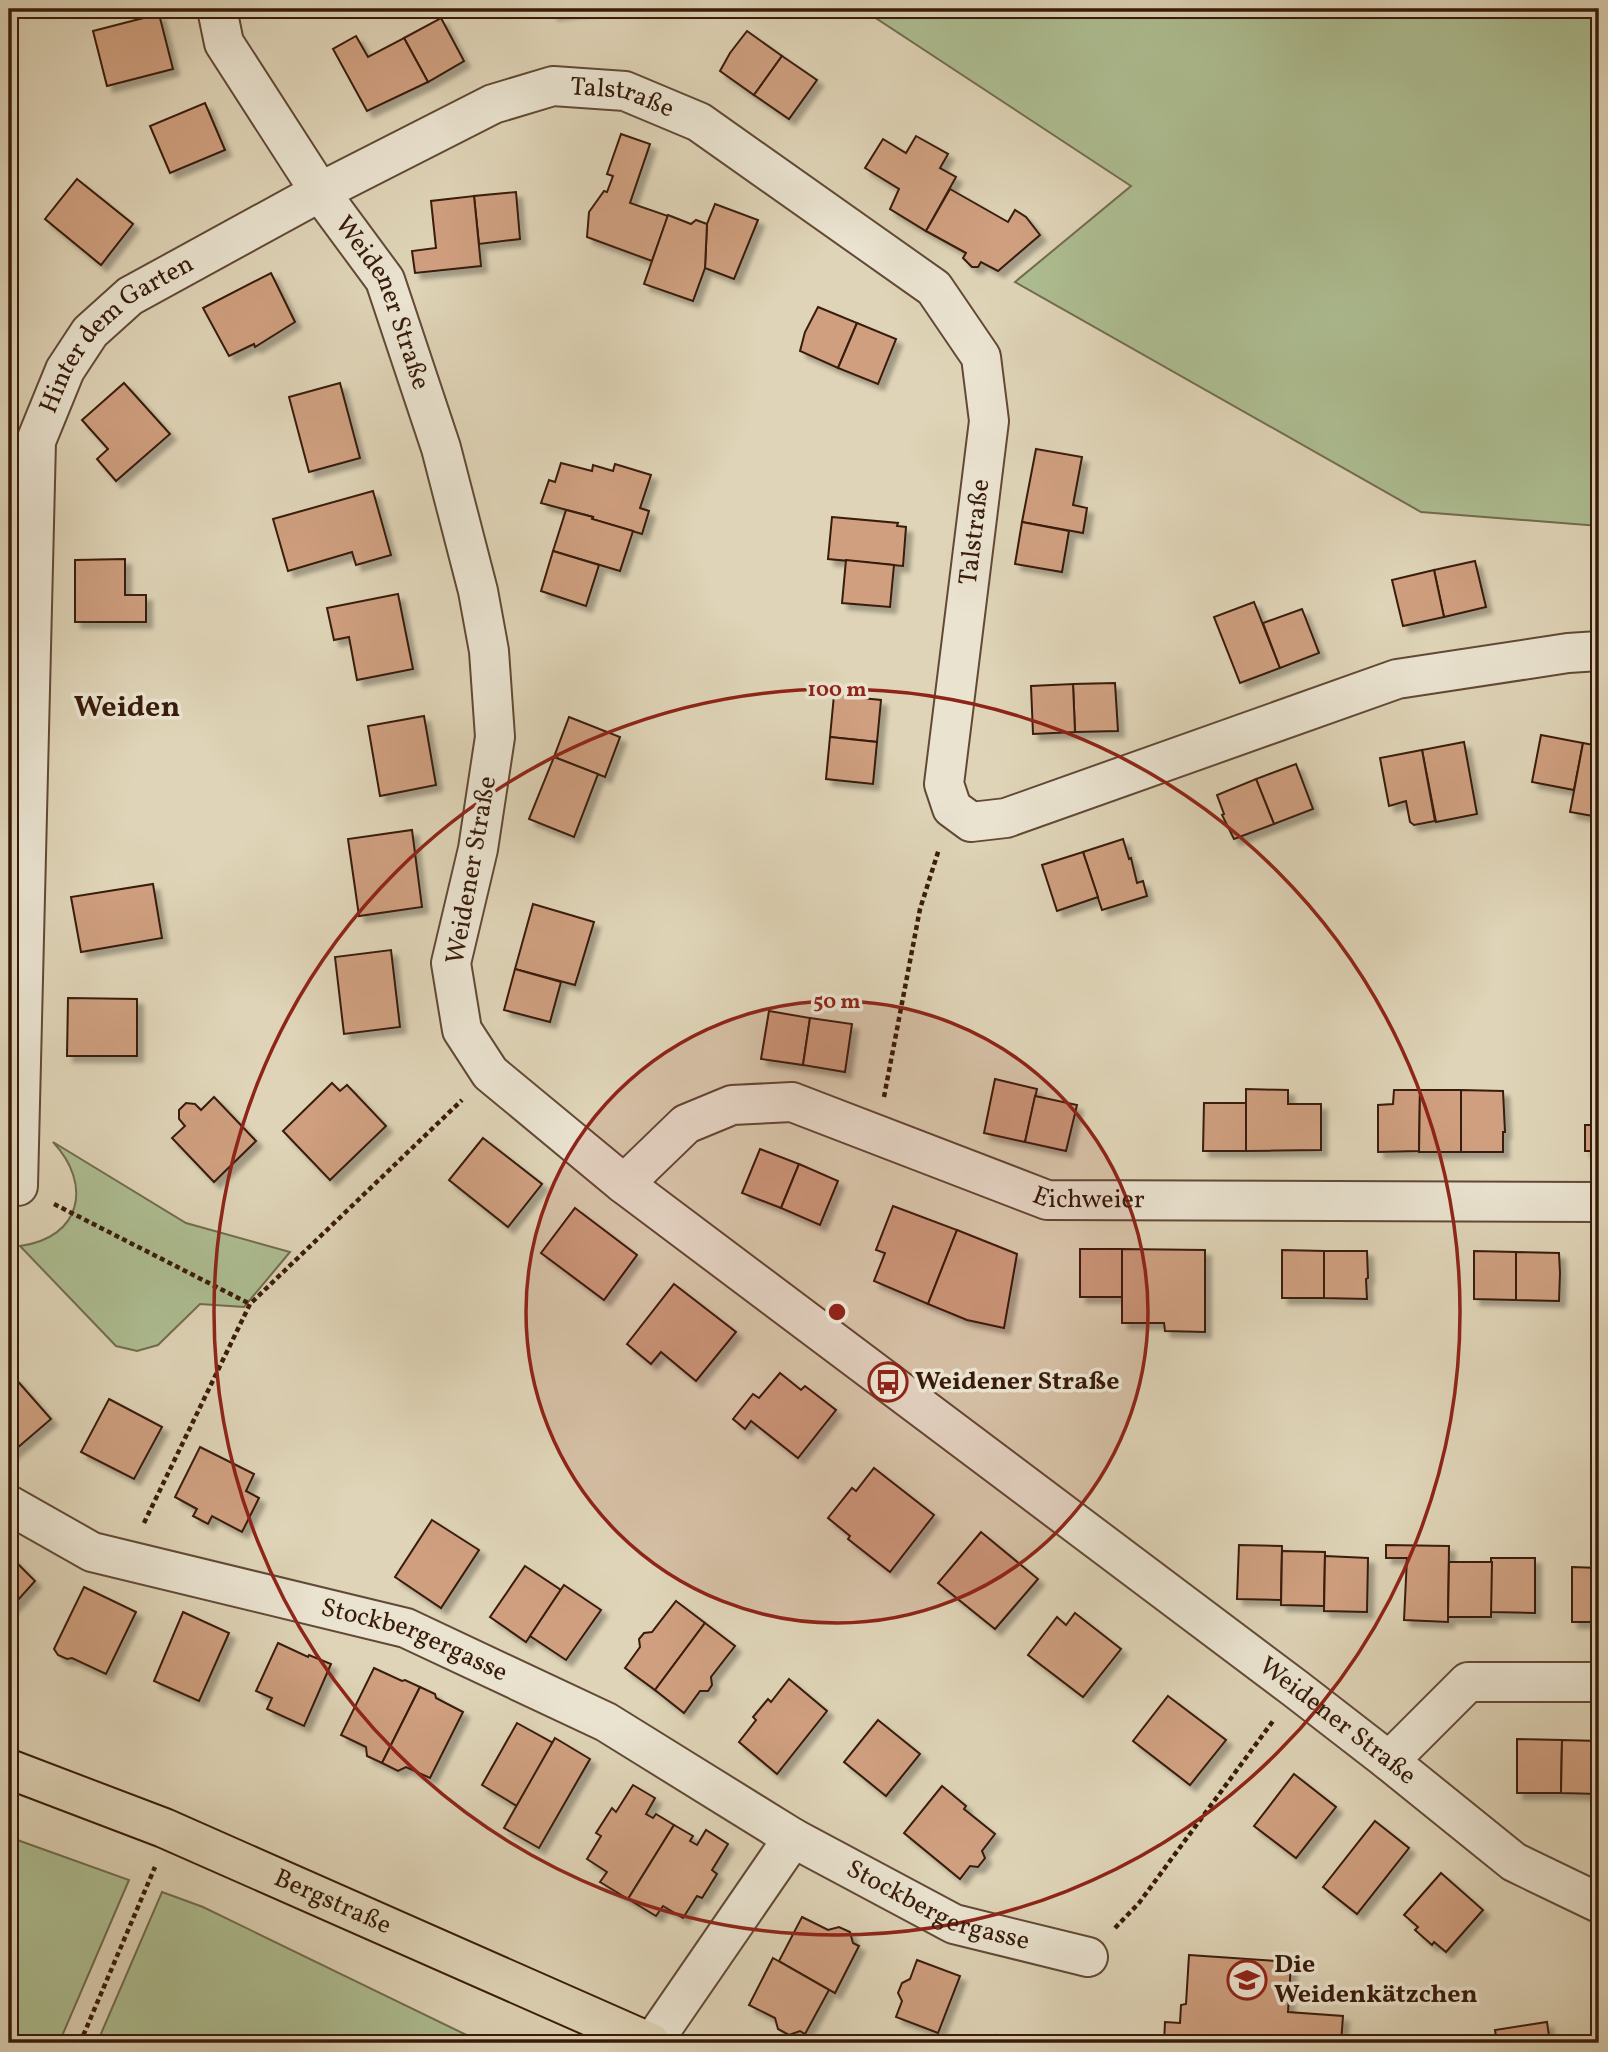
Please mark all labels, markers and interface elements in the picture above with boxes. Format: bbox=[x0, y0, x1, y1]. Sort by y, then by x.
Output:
street label: Talstraße bbox=[569, 69, 679, 127]
street label: Weidener Straße bbox=[326, 209, 438, 395]
street label: Hinter dem Garten bbox=[31, 246, 200, 419]
street label: Talstraße bbox=[951, 477, 999, 587]
text: 100 m bbox=[807, 676, 867, 705]
district label: Weiden bbox=[74, 687, 180, 729]
street label: Weidener Straße bbox=[438, 773, 506, 967]
text: 50 m bbox=[813, 988, 861, 1017]
street label: Eichweier bbox=[1027, 1178, 1145, 1218]
centre of rings bbox=[825, 1300, 849, 1324]
bus stop icon: Weidener Straße bbox=[867, 1361, 909, 1403]
place label: Weidener Straße bbox=[915, 1364, 1120, 1400]
street label: Stockbergergasse bbox=[317, 1590, 513, 1691]
street label: Weidener Straße bbox=[1251, 1649, 1424, 1794]
street label: Stockbergergasse bbox=[840, 1852, 1033, 1960]
street label: Bergstraße bbox=[268, 1861, 397, 1944]
place label: Die Weidenkätzchen bbox=[1274, 1947, 1478, 2013]
school or university icon: Die Weidenkätzchen bbox=[1226, 1959, 1268, 2001]

